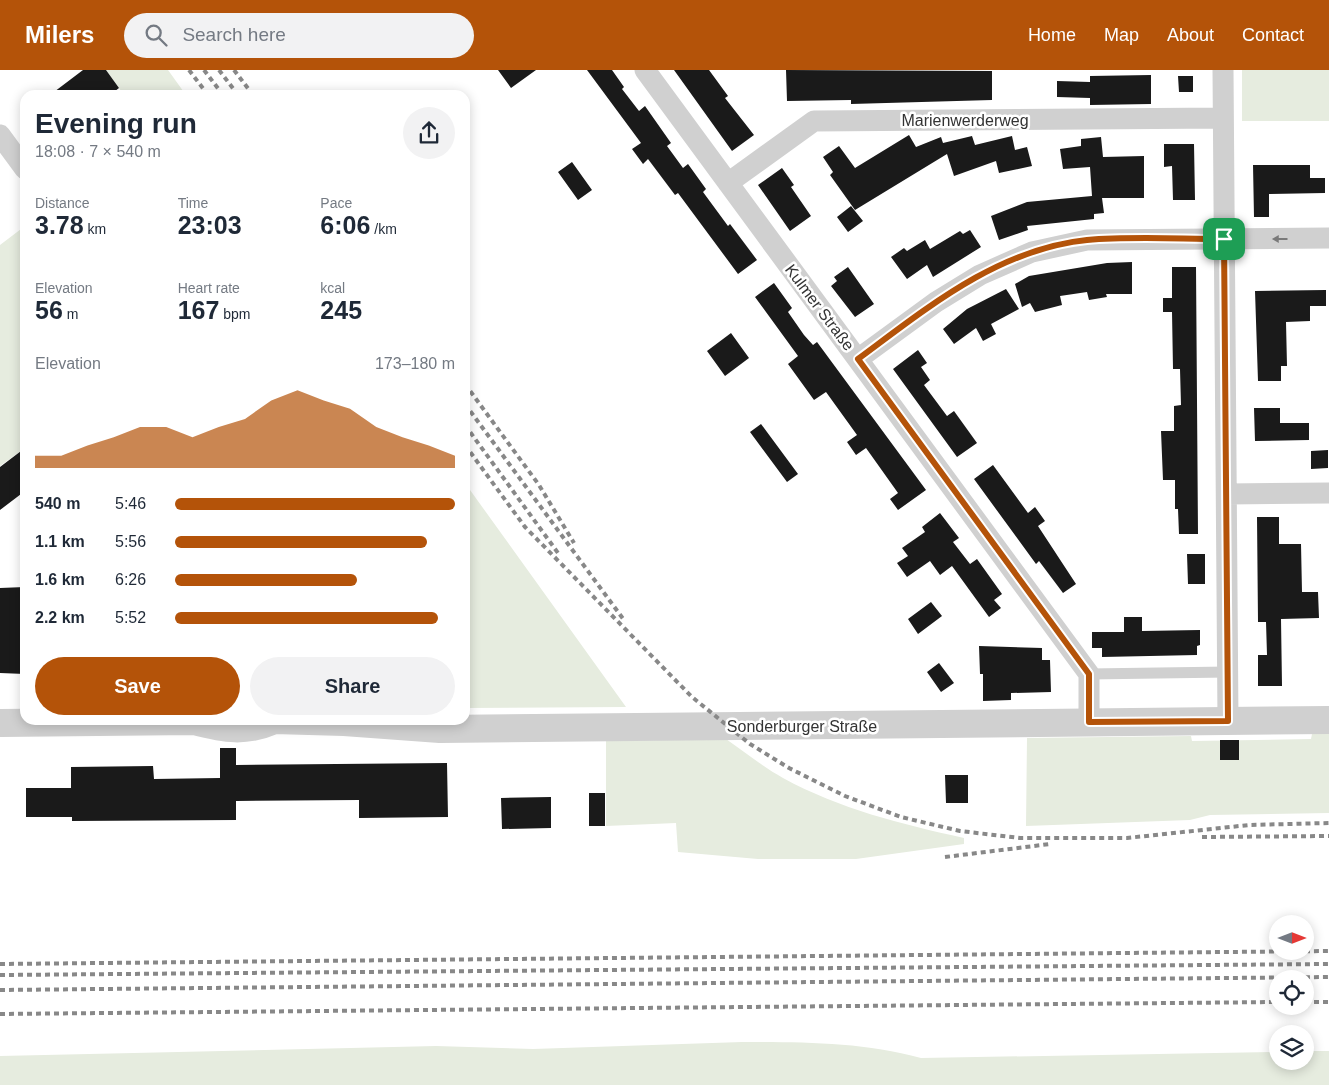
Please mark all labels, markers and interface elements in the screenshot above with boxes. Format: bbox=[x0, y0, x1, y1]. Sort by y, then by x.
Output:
search box bbox=[124, 13, 474, 58]
text: Milers bbox=[25, 21, 94, 48]
icon: search bbox=[142, 21, 170, 49]
text: Search here bbox=[182, 24, 286, 45]
text: Home bbox=[1028, 25, 1076, 45]
text: Map bbox=[1104, 25, 1139, 45]
text: About bbox=[1167, 25, 1214, 45]
text: Contact bbox=[1242, 25, 1304, 45]
button: share bbox=[403, 107, 455, 159]
text: Evening run bbox=[35, 108, 197, 139]
street label: Marienwerderweg bbox=[901, 112, 1029, 129]
text: 18:08 · 7 × 540 m bbox=[35, 143, 161, 160]
text: Distance bbox=[35, 195, 89, 211]
text: Time bbox=[178, 195, 208, 211]
text: Pace bbox=[320, 195, 352, 211]
text: 3.78 bbox=[35, 211, 84, 239]
text: 23:03 bbox=[178, 211, 242, 239]
text: 6:06 bbox=[320, 211, 370, 239]
pin bbox=[1203, 218, 1245, 260]
text: km bbox=[84, 221, 106, 237]
text: /km bbox=[370, 221, 397, 237]
icon: arrive bbox=[1210, 225, 1238, 253]
one-way arrow bbox=[1272, 235, 1288, 243]
street label: Kulmer Straße bbox=[782, 261, 857, 354]
text: Elevation bbox=[35, 280, 93, 296]
text: Heart rate bbox=[178, 280, 240, 296]
text: kcal bbox=[320, 280, 345, 296]
text: 56 bbox=[35, 296, 63, 324]
text: 167 bbox=[178, 296, 219, 324]
text: 245 bbox=[320, 296, 362, 324]
text: m bbox=[63, 306, 78, 322]
text: bpm bbox=[219, 306, 251, 322]
text: Elevation bbox=[35, 355, 101, 372]
text: 173–180 m bbox=[375, 355, 455, 372]
text: 540 m bbox=[35, 495, 80, 512]
text: 5:46 bbox=[115, 495, 146, 512]
text: 1.1 km bbox=[35, 533, 85, 550]
text: 5:56 bbox=[115, 533, 146, 550]
text: 1.6 km bbox=[35, 571, 85, 588]
text: 6:26 bbox=[115, 571, 146, 588]
text: 2.2 km bbox=[35, 609, 85, 626]
text: 5:52 bbox=[115, 609, 146, 626]
button: Save bbox=[35, 657, 240, 715]
button: Share bbox=[250, 657, 455, 715]
street label: Sonderburger Straße bbox=[727, 718, 877, 735]
north arrow bbox=[1269, 915, 1314, 960]
map controls bbox=[1269, 915, 1314, 1070]
button: locate bbox=[1269, 970, 1314, 1015]
button: layers bbox=[1269, 1025, 1314, 1070]

